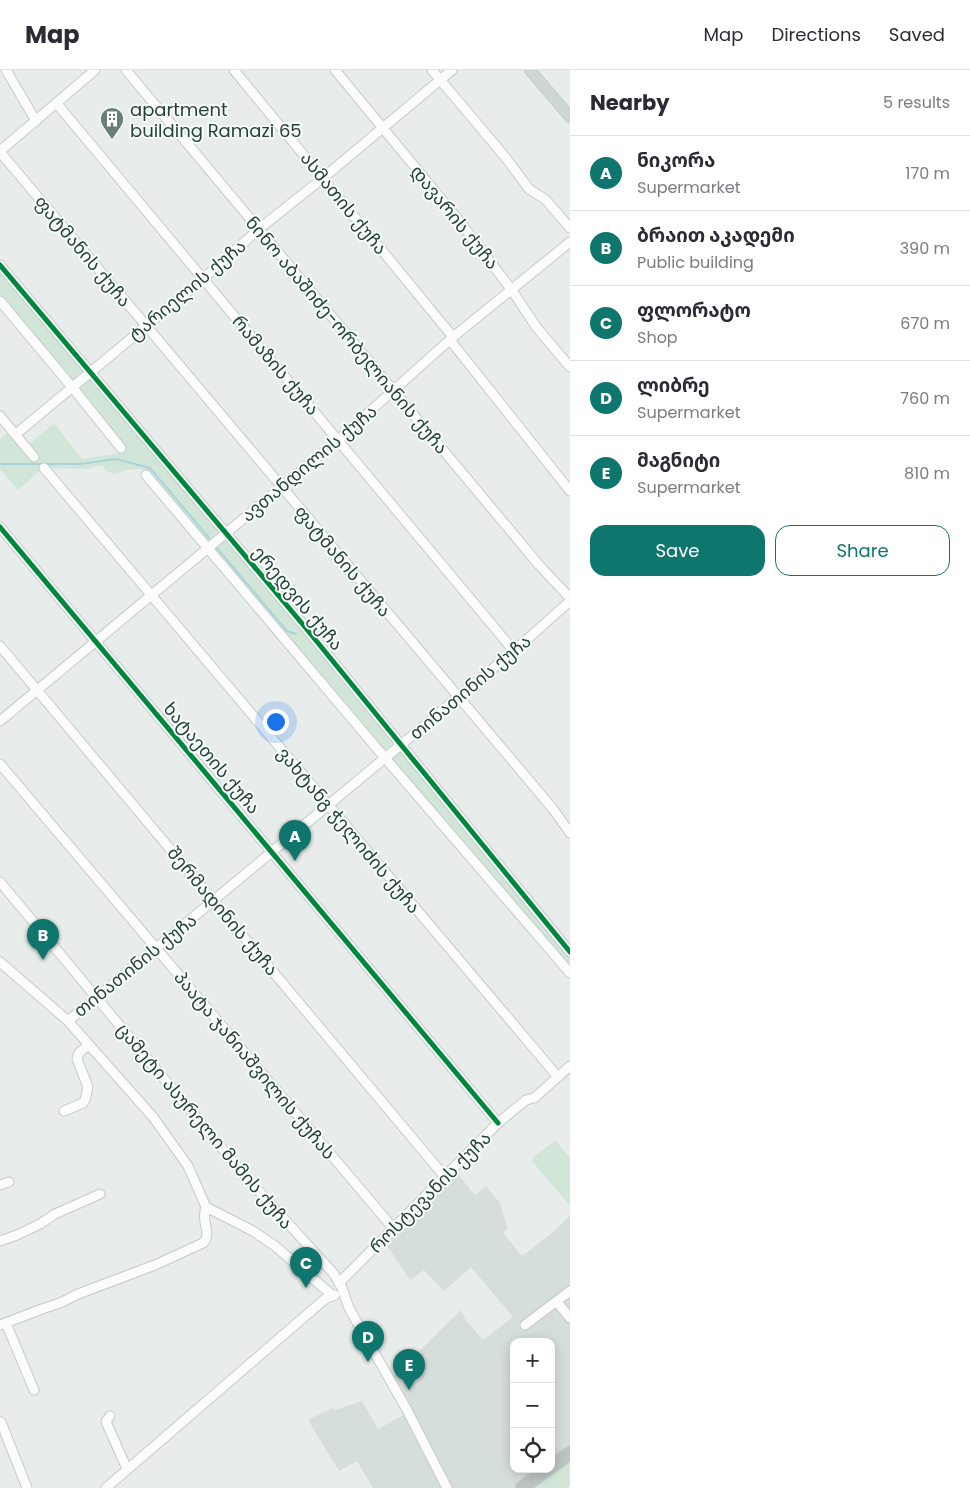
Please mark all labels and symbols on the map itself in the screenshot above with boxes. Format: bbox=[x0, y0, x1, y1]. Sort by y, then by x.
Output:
place label: apartment building Ramazi 65 bbox=[130, 97, 302, 143]
building icon: apartment building Ramazi 65 bbox=[99, 106, 125, 140]
street label: ასმათის ქუჩა bbox=[295, 146, 393, 260]
street label: დავარის ქუჩა bbox=[405, 159, 505, 275]
street label: ფატმანის ქუჩა bbox=[29, 190, 137, 312]
street label: ნინო აბაშიძე-ორბელიანის ქუჩა bbox=[240, 211, 454, 459]
street label: ტარიელის ქუჩა bbox=[123, 233, 251, 347]
street label: რამაზის ქუჩა bbox=[227, 309, 325, 421]
street label: ავთანდილის ქუჩა bbox=[236, 399, 382, 527]
street label: ფატმანის ქუჩა bbox=[289, 500, 397, 622]
street label: ერედვის ქუჩა bbox=[247, 540, 349, 656]
street label: თინათინის ქუჩა bbox=[404, 629, 536, 745]
street label: ხატაეთის ქუჩა bbox=[158, 697, 266, 819]
your location bbox=[263, 709, 289, 735]
street label: ვახტანგ ჭელიძის ქუჩა bbox=[272, 741, 426, 919]
pin: A bbox=[279, 820, 311, 861]
street label: შერმადინის ქუჩა bbox=[162, 841, 284, 981]
street label: თინათინის ქუჩა bbox=[68, 907, 202, 1023]
pin: B bbox=[27, 919, 59, 960]
street label: პაატა ჯანიაშვილის ქუჩას bbox=[168, 965, 342, 1165]
street label: ცამეტი ასურელი მამის ქუჩა bbox=[111, 1018, 299, 1234]
street label: როსტევანის ქუჩა bbox=[363, 1125, 497, 1259]
pin: C bbox=[290, 1247, 322, 1288]
pin: D bbox=[352, 1321, 384, 1362]
pin: E bbox=[393, 1349, 425, 1390]

